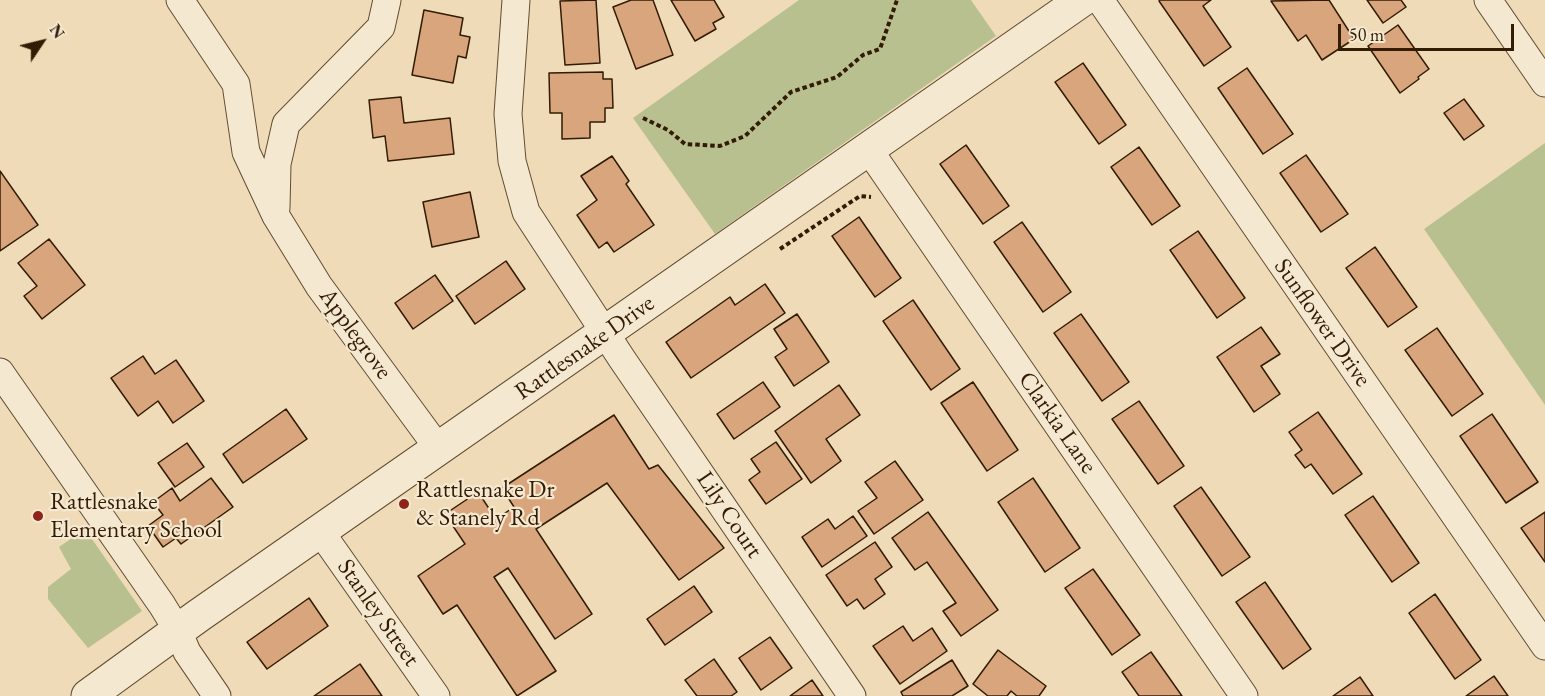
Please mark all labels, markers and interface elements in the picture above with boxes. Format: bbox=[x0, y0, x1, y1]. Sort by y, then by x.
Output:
north arrow bbox=[12, 12, 72, 72]
scale bar bbox=[1341, 12, 1516, 50]
text: N bbox=[45, 20, 69, 43]
text: 50 m bbox=[1349, 23, 1384, 46]
street label: Sunflower Drive bbox=[1267, 254, 1377, 392]
street label: Applegrove bbox=[312, 283, 398, 385]
street label: Rattlesnake Drive bbox=[510, 289, 660, 407]
street label: Clarkia Lane bbox=[1011, 367, 1103, 479]
street label: Lily Court bbox=[690, 466, 768, 564]
place label: Rattlesnake Dr & Stanely Rd bbox=[416, 476, 554, 532]
place label: Rattlesnake Elementary School bbox=[50, 488, 222, 544]
marker: Rattlesnake Dr & Stanely Rd bbox=[397, 497, 411, 511]
marker: Rattlesnake Elementary School bbox=[31, 509, 45, 523]
street label: Stanley Street bbox=[331, 554, 425, 672]

